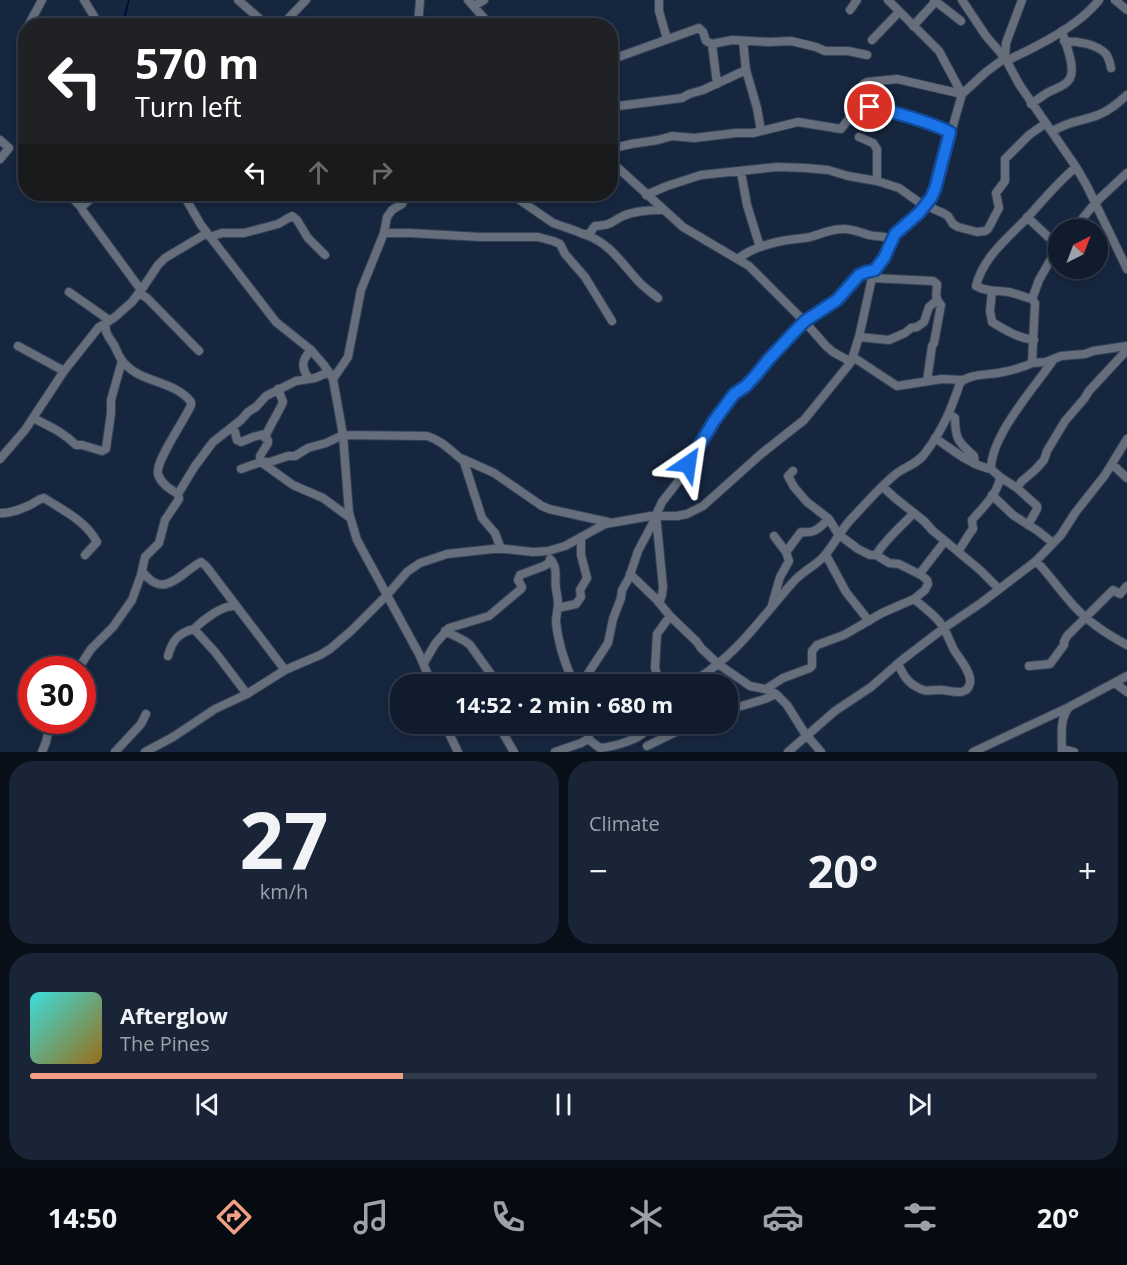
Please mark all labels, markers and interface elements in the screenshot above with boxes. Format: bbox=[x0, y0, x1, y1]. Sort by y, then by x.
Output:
text: 570 m bbox=[135, 34, 259, 91]
icon: left bbox=[36, 42, 114, 120]
pin bbox=[844, 81, 895, 132]
text: Turn left bbox=[135, 88, 242, 125]
icon: arrive bbox=[853, 90, 886, 123]
icon: left bbox=[239, 156, 272, 189]
icon: ahead bbox=[302, 156, 335, 189]
icon: right bbox=[365, 156, 398, 189]
north arrow bbox=[1048, 219, 1108, 279]
map controls bbox=[1048, 219, 1108, 279]
position arrow bbox=[656, 432, 720, 496]
speed limit sign: 30 bbox=[18, 656, 96, 734]
text: 14:52 · 2 min · 680 m bbox=[455, 689, 673, 719]
text: 27 bbox=[239, 786, 329, 892]
text: Climate bbox=[589, 810, 660, 837]
text: 20° bbox=[808, 840, 878, 901]
text: − bbox=[589, 848, 608, 893]
text: + bbox=[1078, 848, 1097, 893]
text: km/h bbox=[260, 878, 308, 905]
text: Afterglow bbox=[120, 1000, 228, 1030]
text: The Pines bbox=[120, 1030, 210, 1057]
icon: previous bbox=[191, 1088, 224, 1121]
icon: pause bbox=[547, 1088, 580, 1121]
icon: next bbox=[903, 1088, 936, 1121]
icon: directions bbox=[213, 1196, 255, 1238]
icon: music bbox=[350, 1196, 392, 1238]
icon: phone bbox=[487, 1196, 529, 1238]
icon: climate bbox=[625, 1196, 667, 1238]
icon: car bbox=[762, 1196, 804, 1238]
icon: filters bbox=[899, 1196, 941, 1238]
text: 14:50 bbox=[48, 1199, 117, 1236]
text: 20° bbox=[1037, 1199, 1079, 1236]

